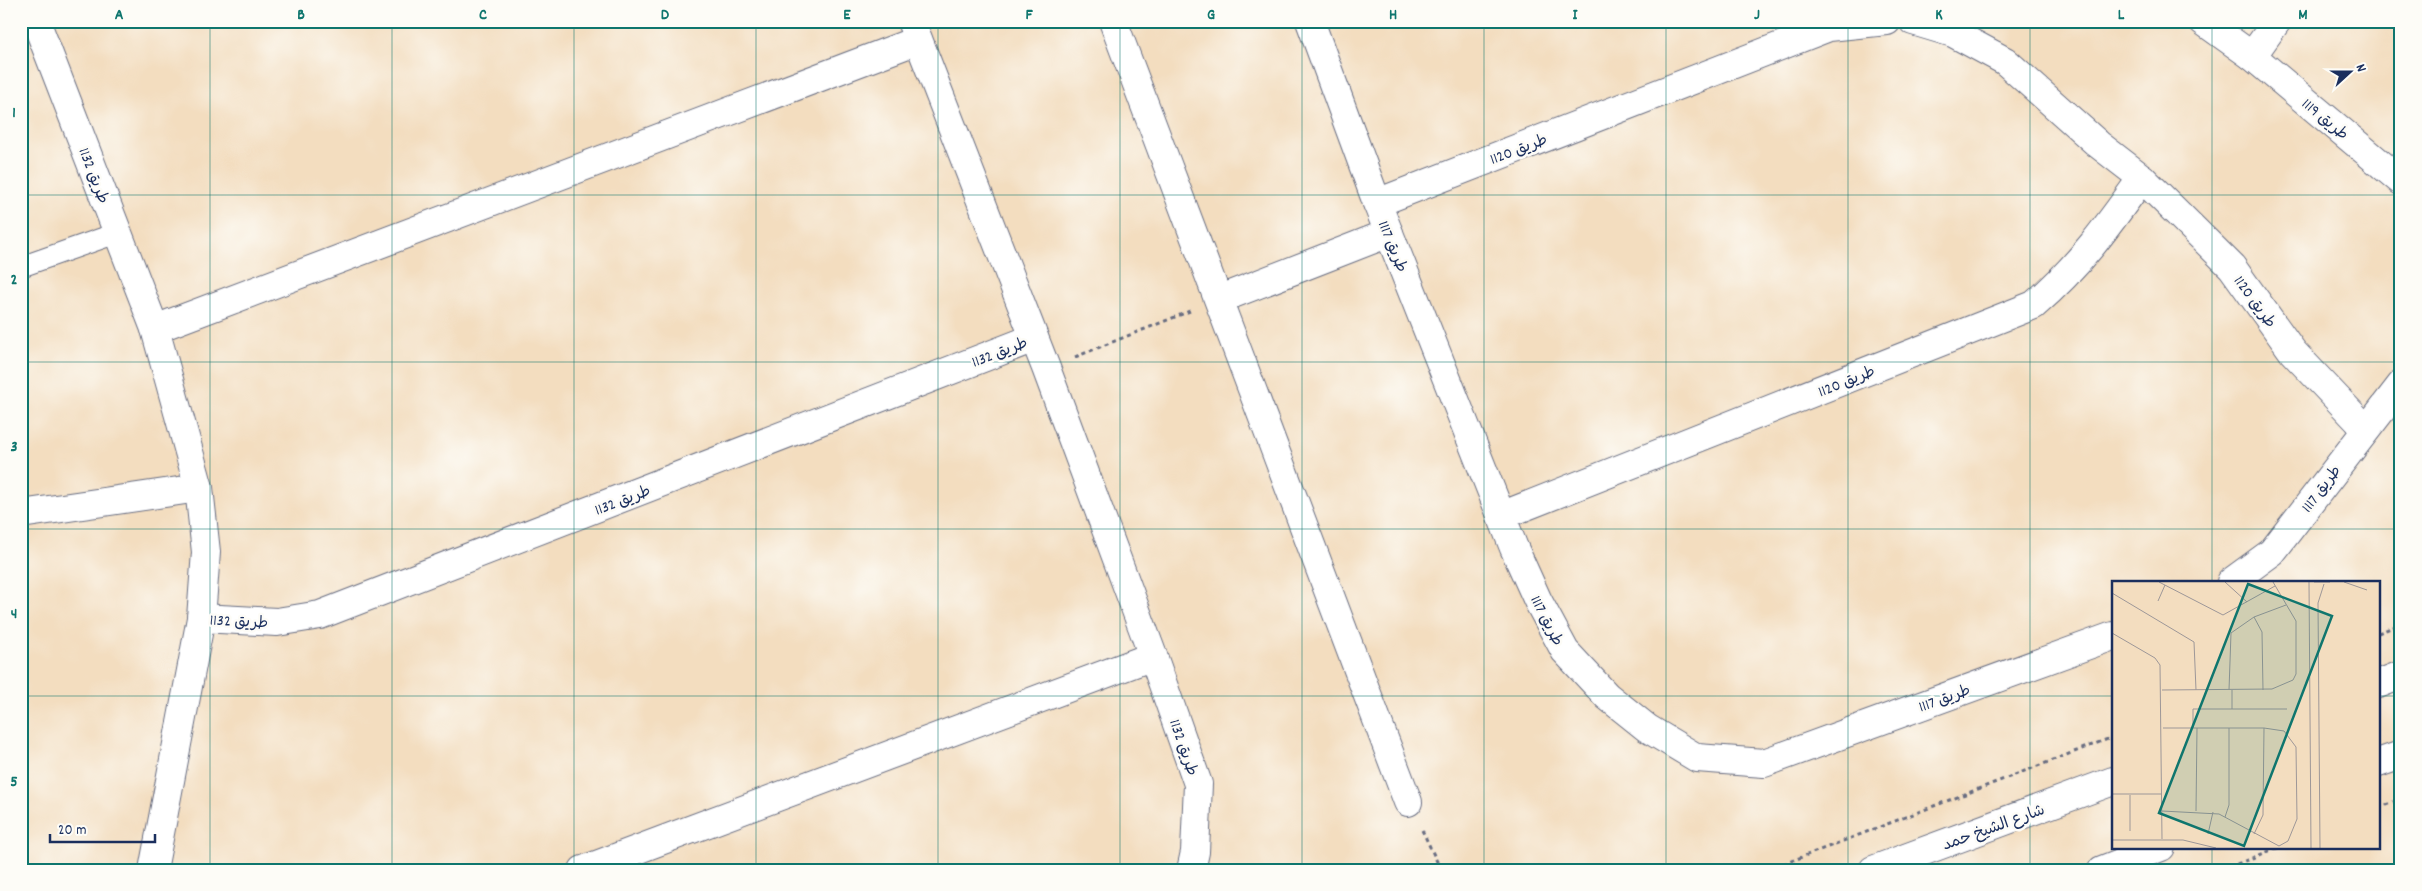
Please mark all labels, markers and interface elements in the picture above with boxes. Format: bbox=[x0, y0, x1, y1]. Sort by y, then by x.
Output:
text: A bbox=[115, 4, 124, 27]
text: B bbox=[297, 4, 305, 27]
text: C bbox=[479, 4, 487, 27]
text: D bbox=[661, 4, 670, 27]
text: E bbox=[843, 4, 851, 27]
text: F bbox=[1025, 4, 1033, 27]
text: G bbox=[1207, 4, 1215, 27]
text: H bbox=[1389, 4, 1397, 27]
text: I bbox=[1573, 4, 1579, 27]
text: J bbox=[1754, 4, 1760, 27]
text: K bbox=[1935, 4, 1943, 27]
text: L bbox=[2118, 4, 2125, 27]
text: M bbox=[2298, 4, 2308, 27]
north arrow bbox=[2324, 48, 2374, 98]
text: N bbox=[2350, 61, 2371, 75]
street label: طريق 1119 bbox=[2296, 93, 2353, 146]
text: 1 bbox=[12, 102, 16, 125]
street label: طريق 1120 bbox=[1487, 129, 1551, 172]
street label: طريق 1132 bbox=[71, 145, 114, 207]
street label: طريق 1117 bbox=[1371, 218, 1412, 276]
text: 2 bbox=[11, 269, 18, 292]
street label: طريق 1120 bbox=[2227, 271, 2281, 333]
street label: طريق 1132 bbox=[969, 332, 1031, 375]
street label: طريق 1120 bbox=[1815, 360, 1879, 404]
text: 3 bbox=[10, 436, 18, 459]
street label: طريق 1117 bbox=[2297, 461, 2347, 518]
street label: طريق 1132 bbox=[592, 480, 654, 523]
inset map bbox=[2112, 581, 2380, 848]
street label: طريق 1117 bbox=[1523, 592, 1568, 650]
text: 4 bbox=[11, 603, 17, 626]
street label: طريق 1132 bbox=[209, 609, 269, 636]
street label: طريق 1117 bbox=[1916, 679, 1974, 719]
street label: طريق 1132 bbox=[1162, 716, 1203, 779]
text: 5 bbox=[10, 771, 18, 794]
street label: شارع الشيخ حمد bbox=[1939, 799, 2048, 858]
scale bar bbox=[50, 811, 155, 843]
text: 20 m bbox=[58, 820, 86, 842]

